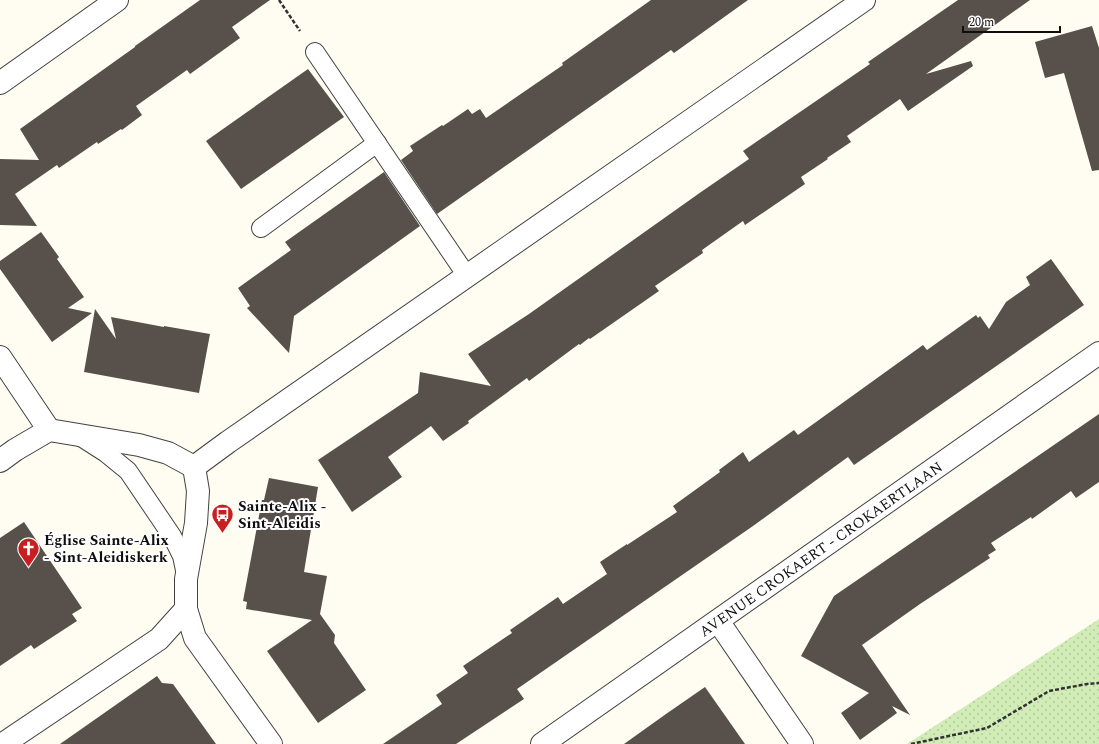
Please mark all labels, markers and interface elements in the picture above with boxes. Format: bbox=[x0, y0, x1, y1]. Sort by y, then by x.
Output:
scale bar bbox=[963, 8, 1060, 34]
text: 20 m bbox=[969, 13, 994, 32]
street label: AVENUE CROKAERT - CROKAERTLAAN bbox=[695, 456, 948, 643]
place label: Sainte-Alix - Sint-Aleidis bbox=[238, 495, 326, 535]
bus stop icon: Sainte-Alix - Sint-Aleidis bbox=[210, 502, 236, 535]
place label: Église Sainte-Alix - Sint-Aleidiskerk bbox=[44, 529, 169, 569]
church icon: Église Sainte-Alix - Sint-Aleidiskerk bbox=[15, 536, 41, 569]

